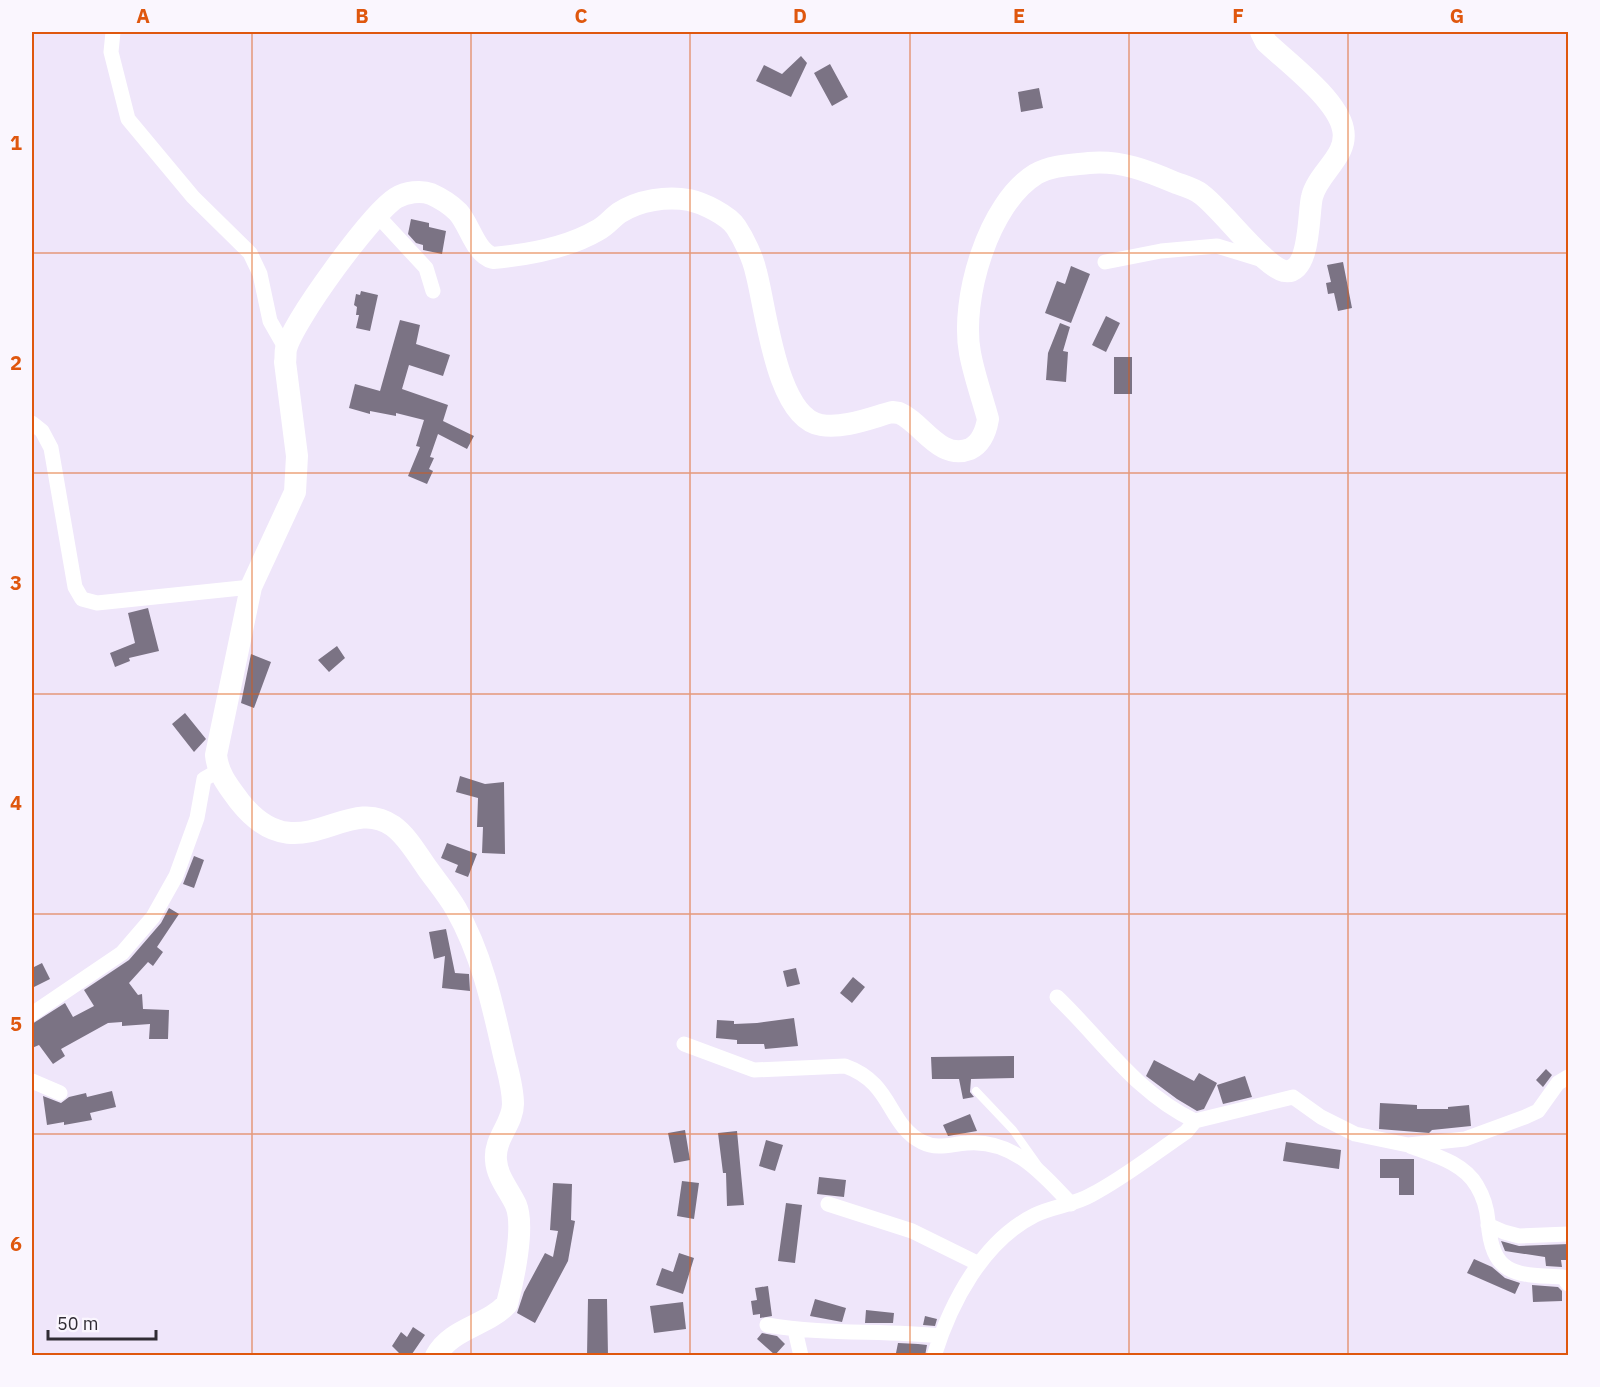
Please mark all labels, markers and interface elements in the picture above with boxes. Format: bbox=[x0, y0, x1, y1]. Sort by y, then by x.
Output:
text: A bbox=[136, 2, 150, 29]
text: B bbox=[355, 2, 369, 29]
text: C bbox=[574, 2, 588, 29]
text: D bbox=[793, 2, 807, 29]
text: E bbox=[1013, 2, 1025, 29]
text: F bbox=[1232, 2, 1244, 29]
text: G bbox=[1450, 2, 1464, 29]
text: 1 bbox=[10, 129, 22, 156]
text: 2 bbox=[10, 349, 22, 376]
text: 3 bbox=[10, 569, 22, 596]
text: 4 bbox=[10, 789, 22, 816]
text: 5 bbox=[10, 1010, 22, 1037]
text: 6 bbox=[10, 1230, 22, 1257]
scale bar bbox=[48, 1303, 156, 1341]
text: 50 m bbox=[57, 1312, 99, 1335]

